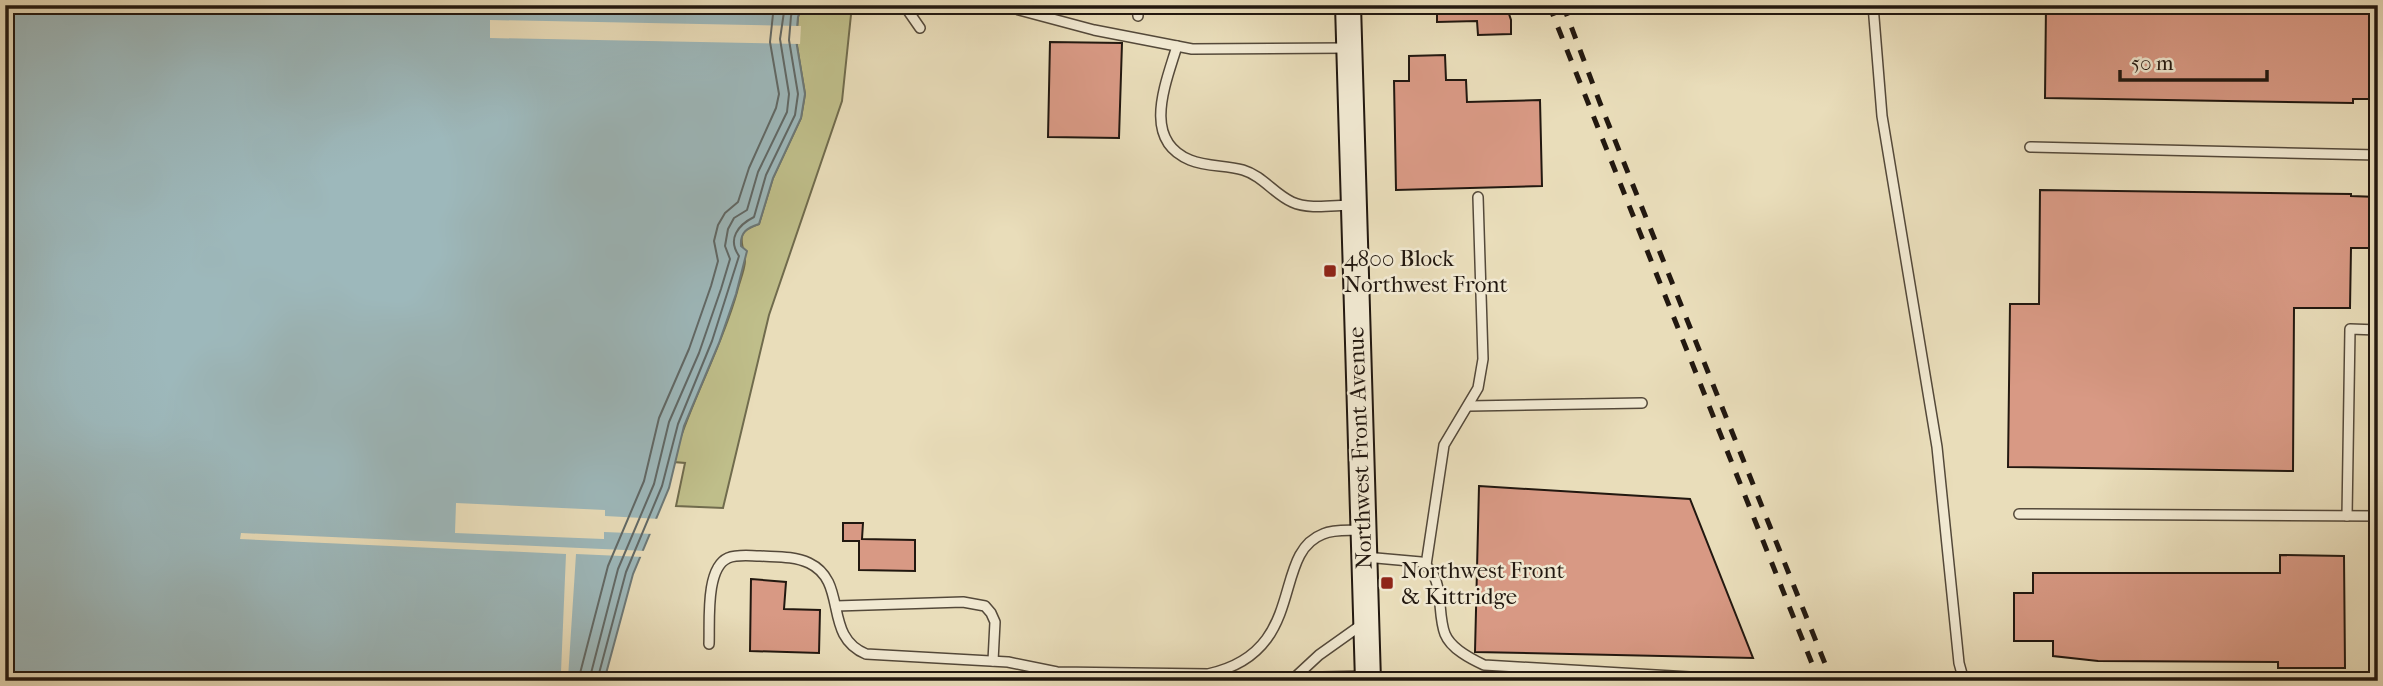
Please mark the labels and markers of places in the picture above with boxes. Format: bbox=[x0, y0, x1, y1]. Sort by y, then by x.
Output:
place label: 4800 Block Northwest Front bbox=[1344, 245, 1508, 298]
marker: 4800 Block Northwest Front bbox=[1322, 263, 1338, 279]
place label: Northwest Front & Kittridge bbox=[1401, 557, 1565, 610]
marker: Northwest Front & Kittridge bbox=[1379, 575, 1395, 591]

